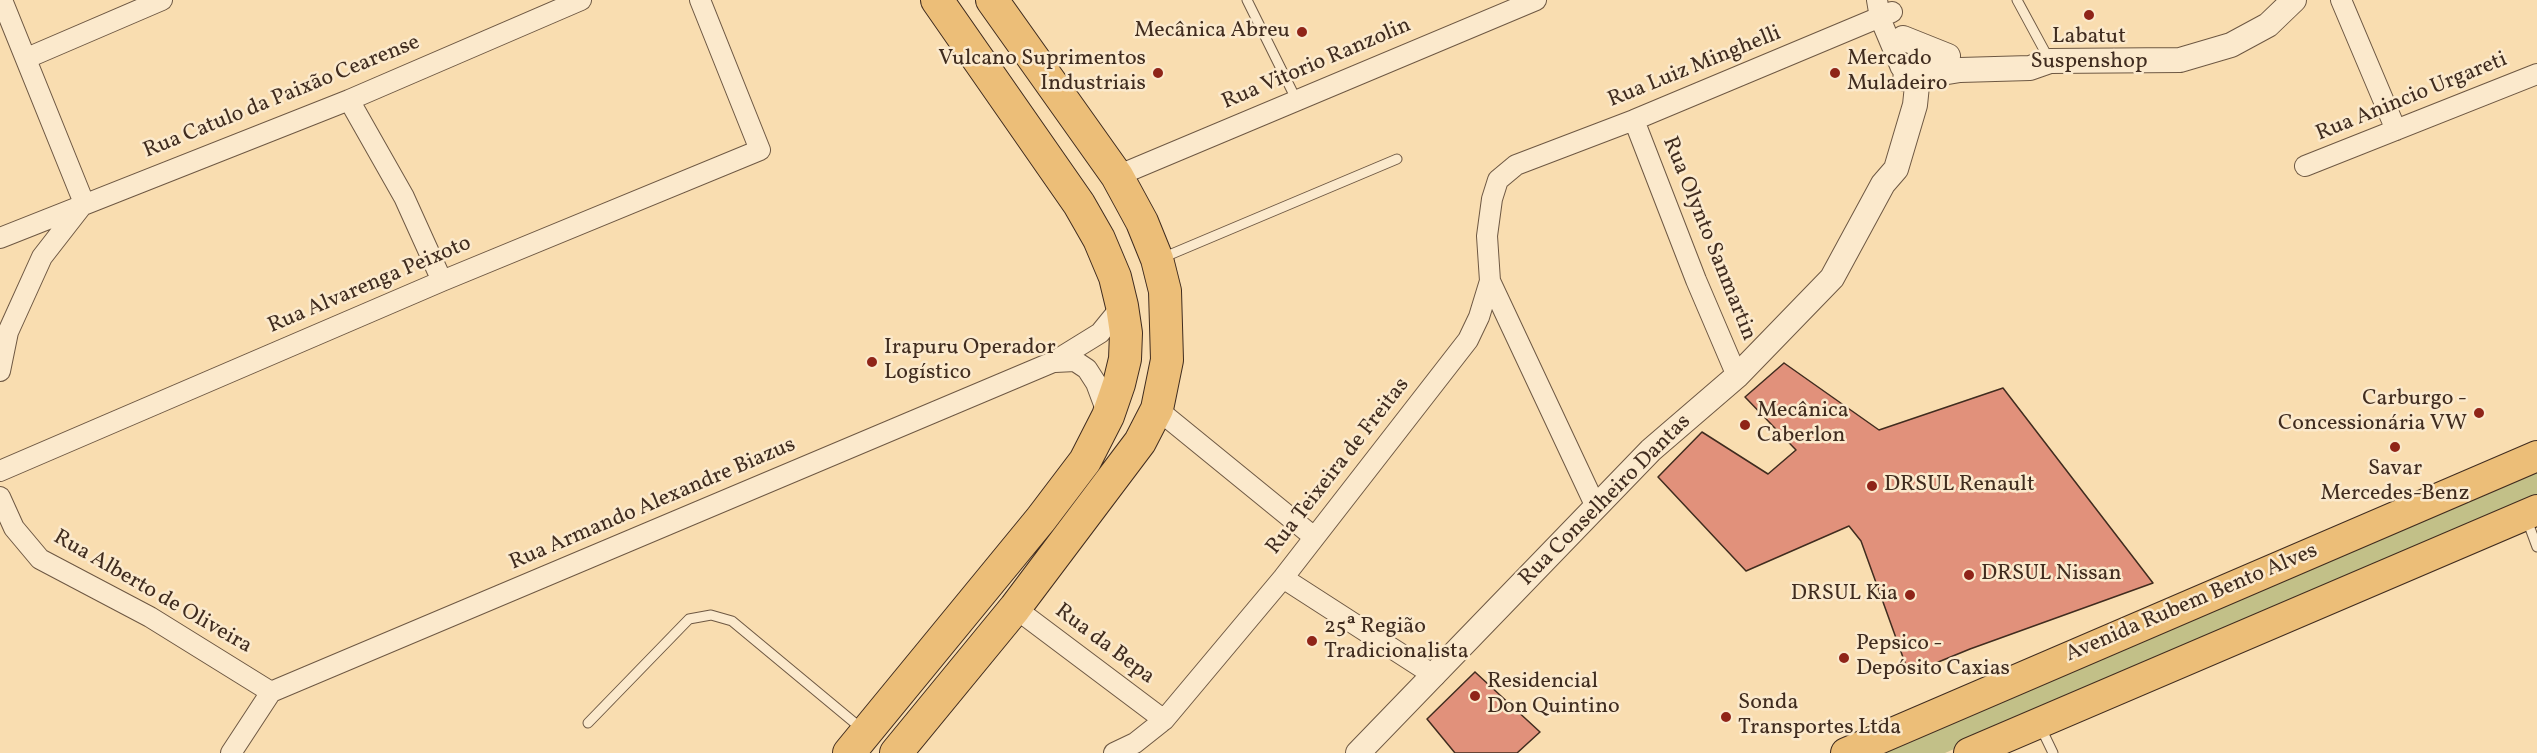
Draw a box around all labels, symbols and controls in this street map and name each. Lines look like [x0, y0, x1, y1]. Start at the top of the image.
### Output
marker: Labatut Suspenshop [2082, 8, 2096, 22]
street label: Rua Vitorio Ranzolin [1219, 13, 1415, 117]
place label: Mecânica Abreu [1134, 19, 1290, 45]
street label: Rua Luiz Minghelli [1605, 21, 1785, 115]
marker: Mecânica Abreu [1295, 25, 1309, 39]
place label: Labatut Suspenshop [2031, 25, 2147, 76]
street label: Rua Catulo da Paixão Cearense [140, 30, 424, 166]
place label: Vulcano Suprimentos Industriais [938, 47, 1146, 98]
place label: Mercado Muladeiro [1847, 47, 1947, 98]
street label: Rua Anincio Urgareti [2312, 48, 2512, 148]
marker: Vulcano Suprimentos Industriais [1151, 66, 1165, 80]
marker: Mercado Muladeiro [1828, 66, 1842, 80]
street label: Rua Olynto Sanmartin [1655, 133, 1761, 345]
street label: Rua Alvarenga Peixoto [264, 231, 476, 341]
place label: Irapuru Operador Logístico [884, 336, 1056, 388]
marker: Irapuru Operador Logístico [865, 355, 879, 369]
street label: Rua Teixeira de Freitas [1262, 373, 1416, 561]
place label: Carburgo - Concessionária VW [2278, 387, 2467, 439]
place label: Mecânica Caberlon [1757, 399, 1849, 451]
marker: Carburgo - Concessionária VW [2472, 406, 2486, 420]
street label: Rua Conselheiro Dantas [1515, 410, 1697, 592]
marker: Mecânica Caberlon [1738, 418, 1752, 432]
street label: Rua Armando Alexandre Biazus [506, 433, 800, 577]
marker: Savar Mercedes-Benz [2388, 440, 2402, 454]
place label: Savar Mercedes-Benz [2320, 457, 2470, 508]
place label: DRSUL Renault [1884, 473, 2035, 499]
marker: DRSUL Renault [1865, 479, 1879, 493]
street label: Rua Alberto de Oliveira [48, 525, 256, 661]
street label: Avenida Rubem Bento Alves [2062, 539, 2322, 669]
place label: DRSUL Nissan [1981, 562, 2122, 588]
marker: DRSUL Nissan [1962, 568, 1976, 582]
place label: DRSUL Kia [1791, 582, 1898, 608]
marker: DRSUL Kia [1903, 588, 1917, 602]
street label: Rua da Bepa [1049, 599, 1159, 691]
place label: 25ª Região Tradicionalista [1324, 615, 1469, 666]
place label: Pepsico - Depósito Caxias [1856, 632, 2010, 684]
marker: 25ª Região Tradicionalista [1305, 634, 1319, 648]
marker: Pepsico - Depósito Caxias [1837, 651, 1851, 665]
place label: Residencial Don Quintino [1487, 670, 1620, 722]
marker: Residencial Don Quintino [1468, 689, 1482, 703]
place label: Sonda Transportes Ltda [1738, 691, 1901, 742]
marker: Sonda Transportes Ltda [1719, 710, 1733, 724]

